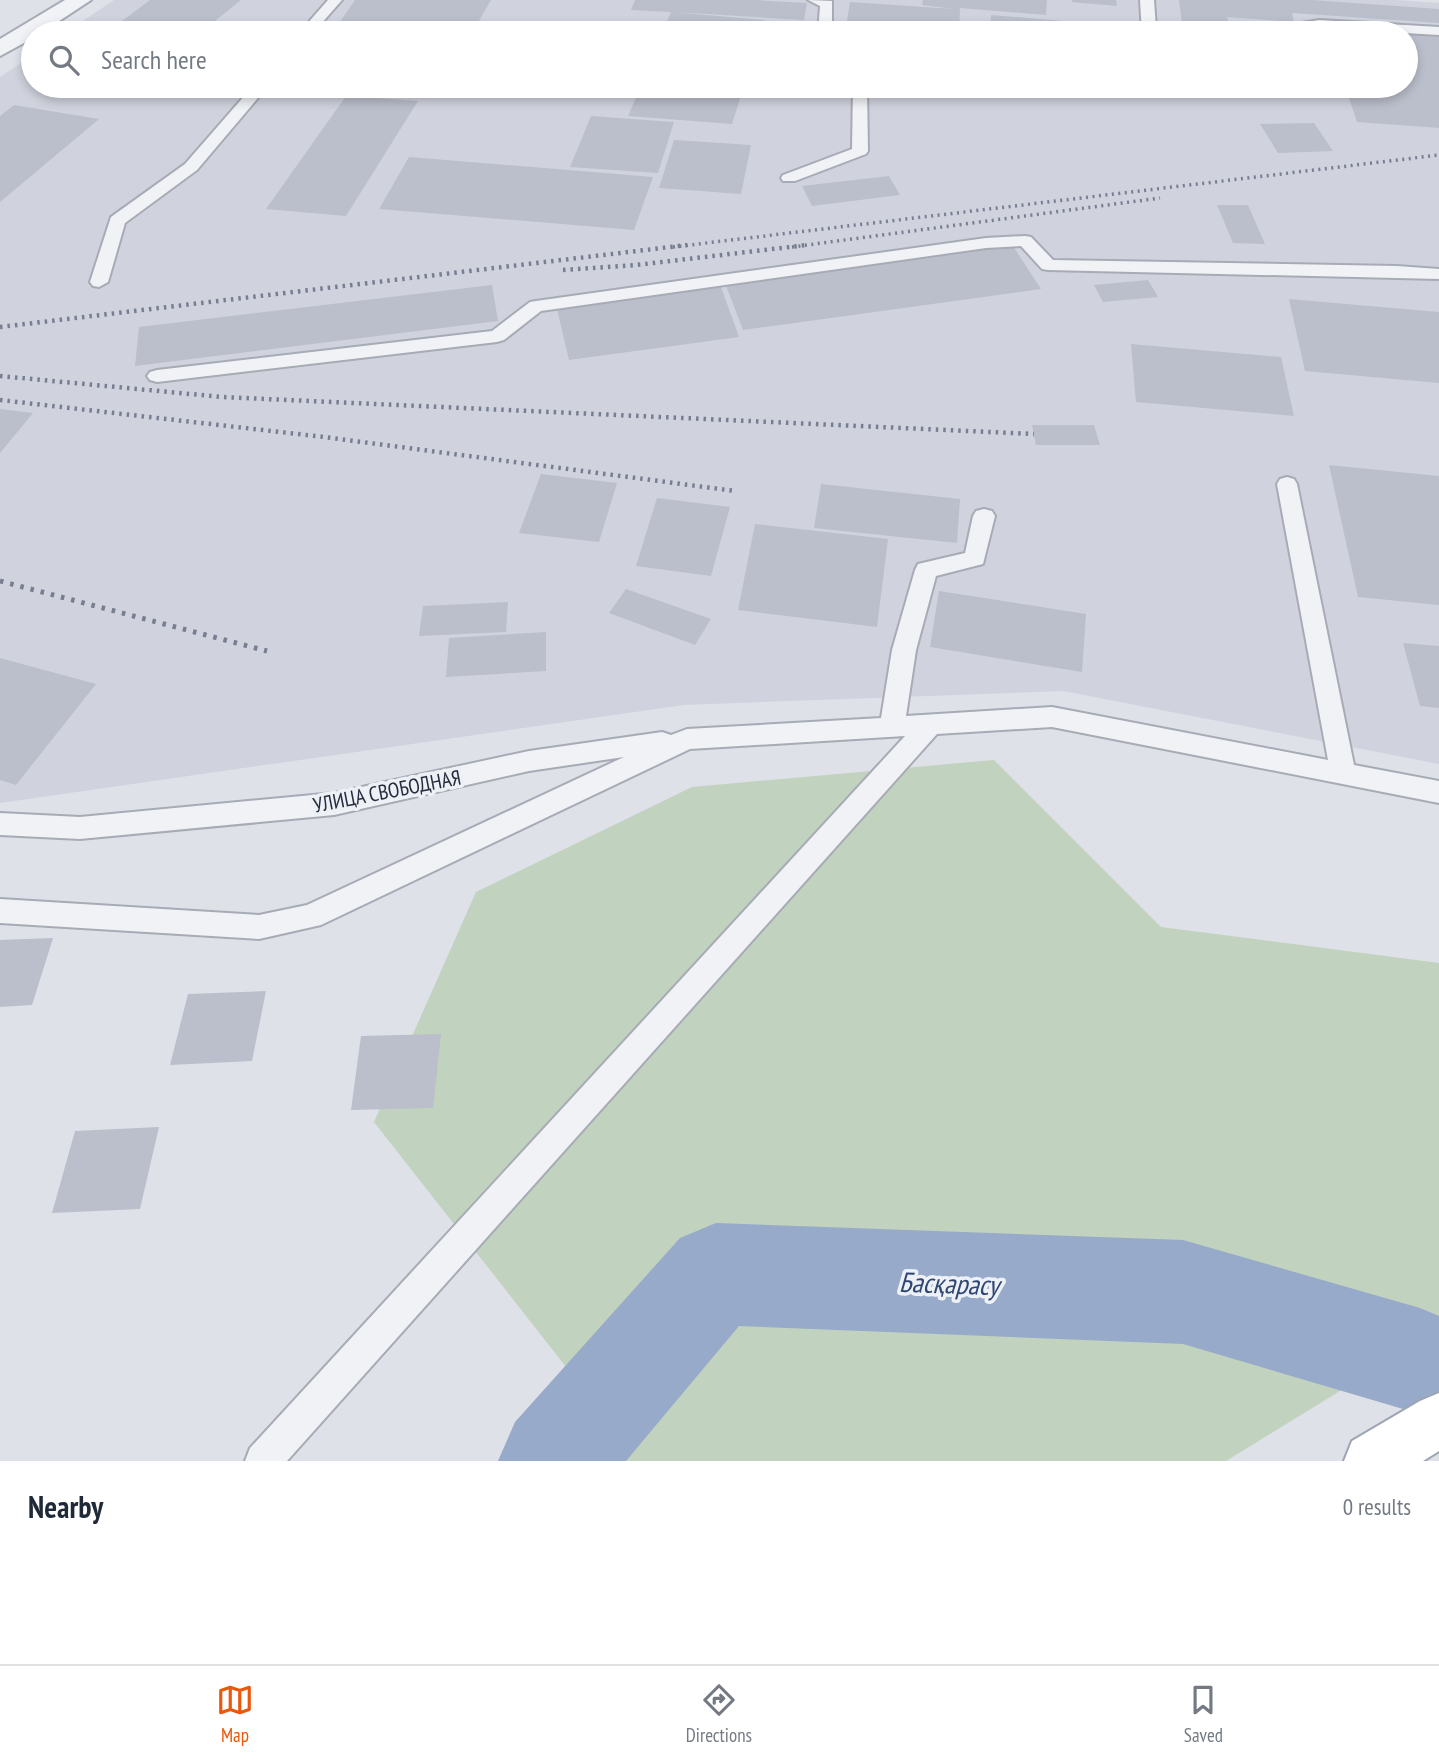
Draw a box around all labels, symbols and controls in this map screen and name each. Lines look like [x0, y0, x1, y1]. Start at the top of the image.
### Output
search box [21, 21, 1418, 98]
icon: search [45, 41, 83, 79]
text: Search here [101, 43, 207, 76]
street label: УЛИЦА СВОБОДНАЯ [311, 763, 463, 819]
water label: Басқарасу [898, 1263, 1003, 1303]
text: Nearby [28, 1487, 103, 1526]
text: 0 results [1343, 1492, 1411, 1521]
tab: Map [216, 1681, 254, 1747]
tab: Directions [686, 1681, 752, 1747]
tab: Saved [1184, 1681, 1223, 1747]

